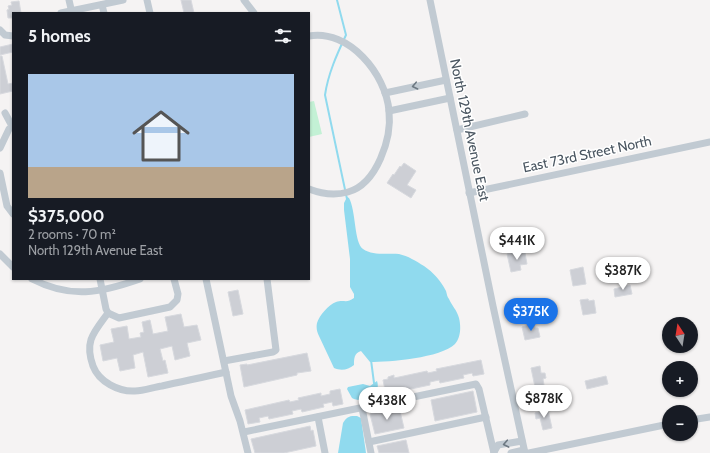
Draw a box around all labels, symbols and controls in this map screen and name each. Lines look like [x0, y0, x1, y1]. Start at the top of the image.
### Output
icon: filters [272, 25, 294, 47]
text: 5 homes [28, 26, 91, 46]
street label: North 129th Avenue East [446, 57, 494, 203]
one-way arrow [412, 81, 419, 89]
icon: home [125, 100, 197, 172]
street label: East 73rd Street North [521, 132, 653, 176]
text: $375,000 [28, 206, 105, 226]
text: 2 rooms · 70 m² [28, 226, 116, 242]
pin: $441K [489, 227, 545, 261]
text: $441K [499, 232, 535, 248]
text: North 129th Avenue East [28, 242, 163, 258]
pin: $387K [595, 257, 651, 291]
text: $387K [604, 262, 642, 278]
pin: $375K [503, 298, 559, 332]
text: $375K [513, 303, 549, 319]
north arrow [662, 317, 698, 353]
map controls [662, 317, 698, 441]
button: + [662, 361, 698, 397]
pin: $878K [516, 385, 572, 419]
pin: $438K [359, 387, 415, 421]
text: $878K [525, 390, 563, 406]
text: $438K [368, 392, 406, 408]
button: − [662, 405, 698, 441]
one-way arrow [503, 439, 509, 447]

